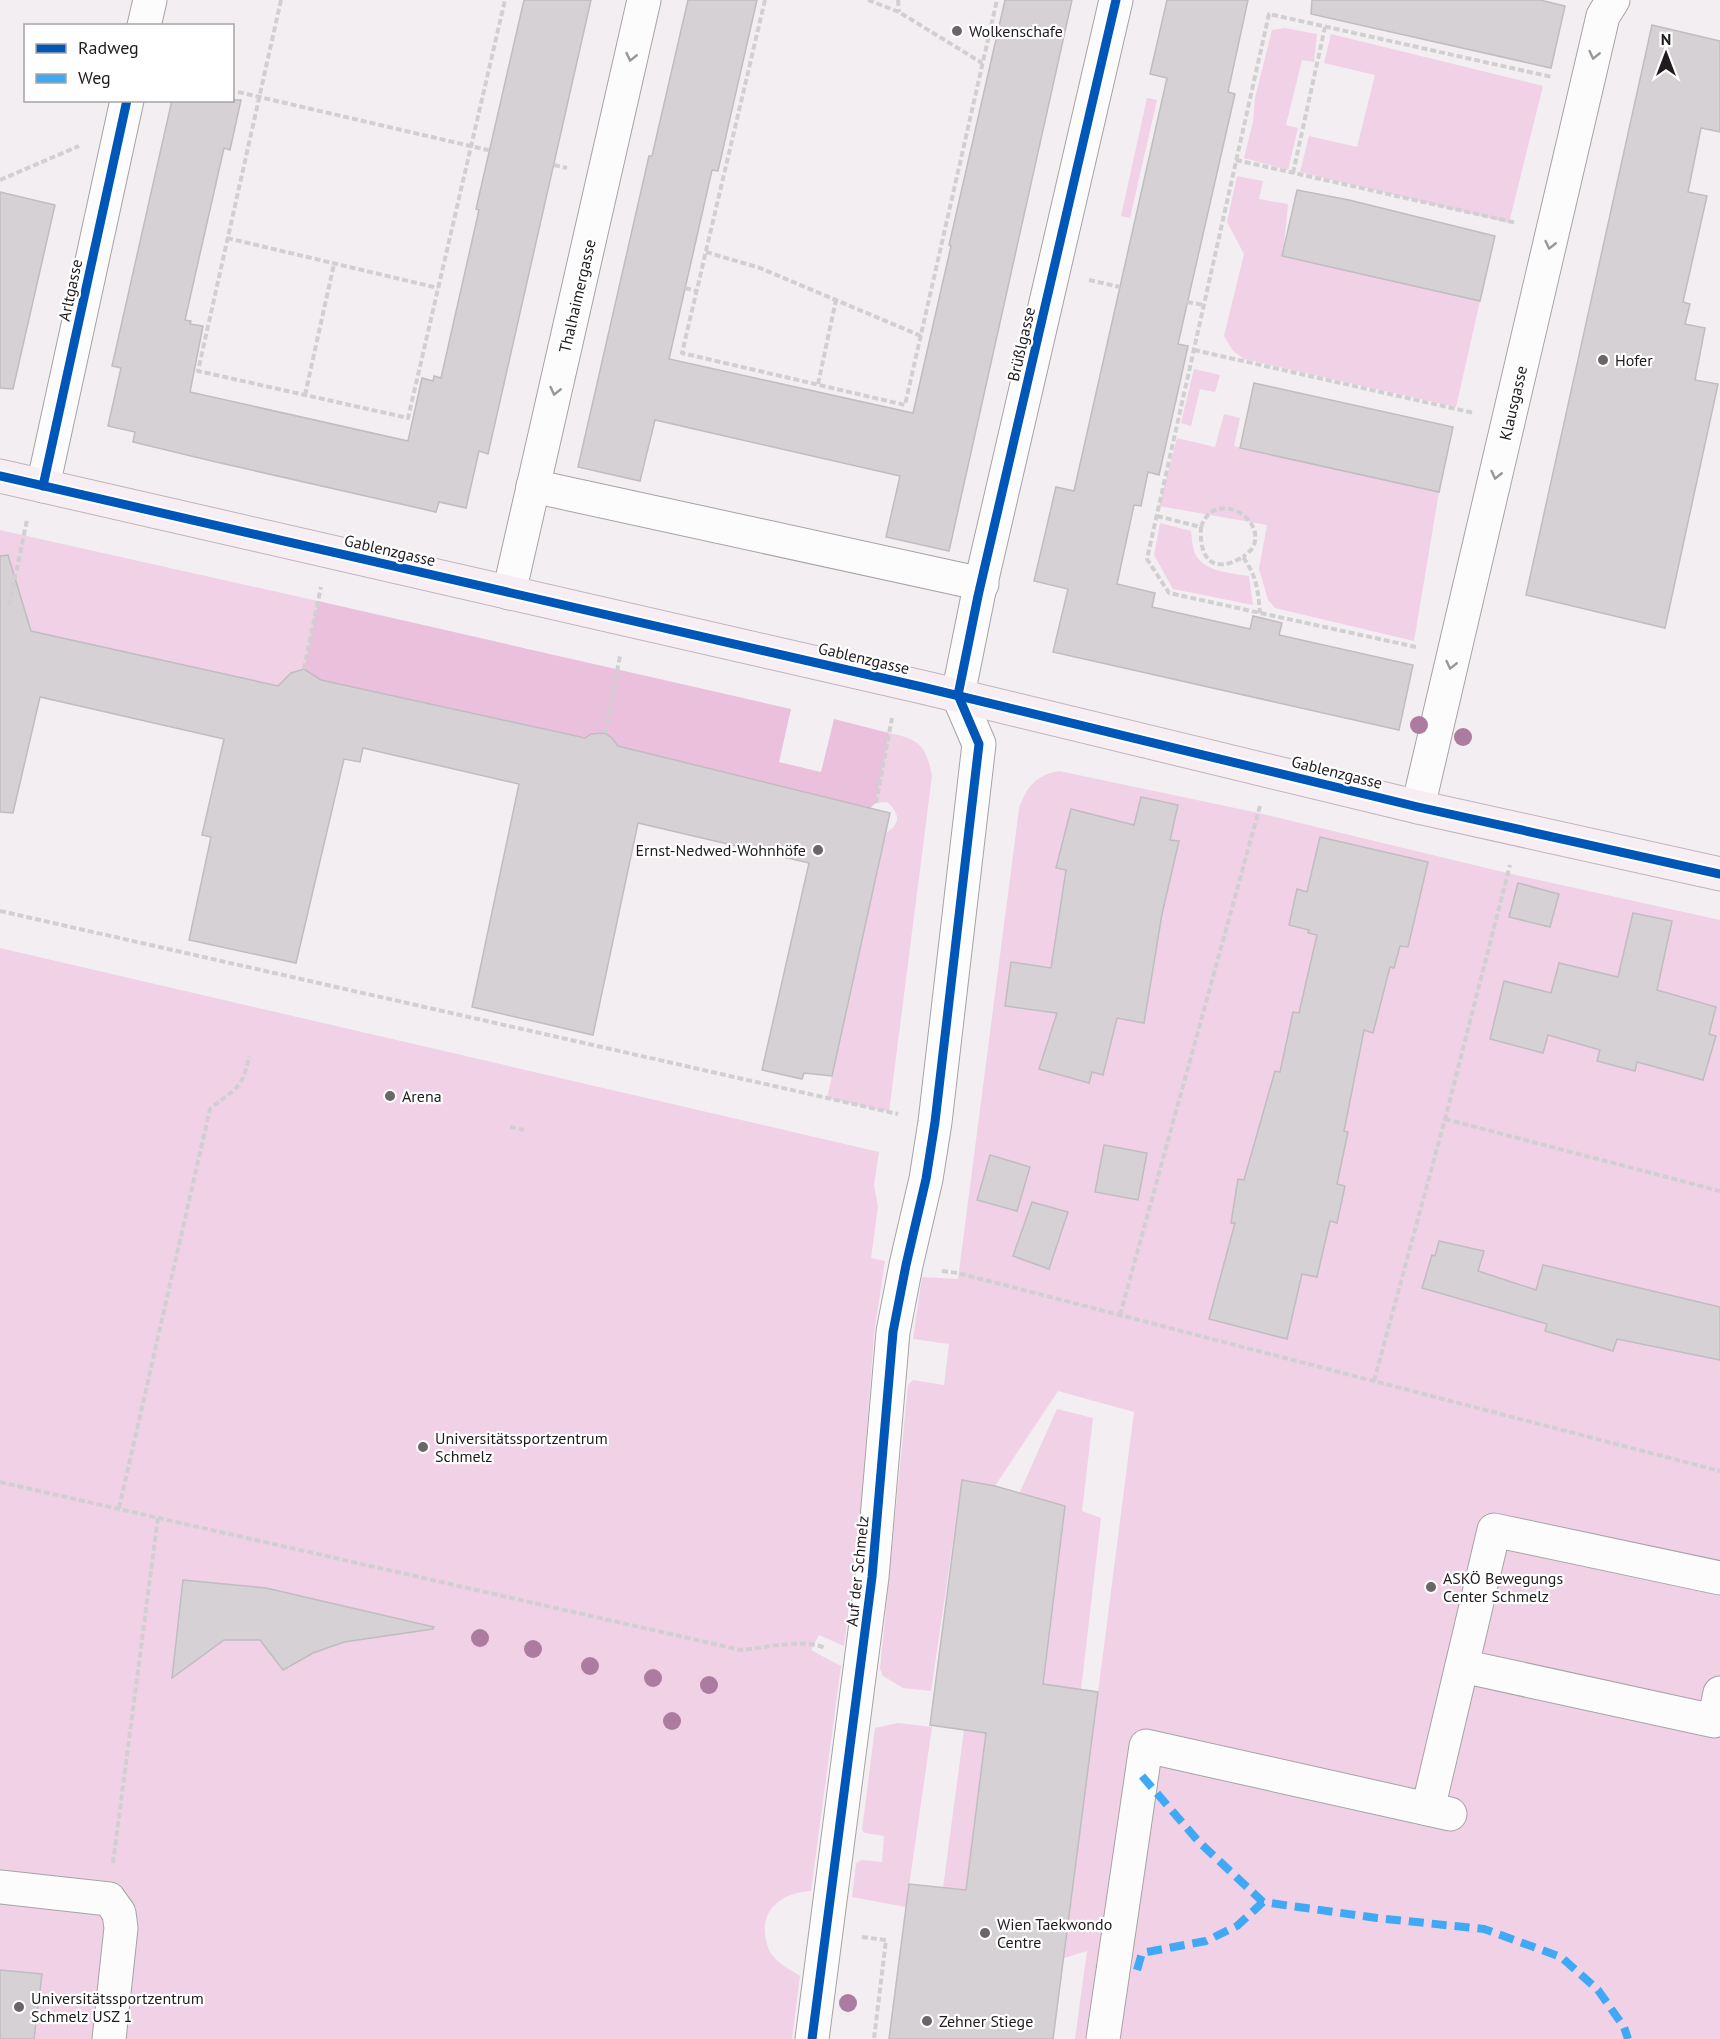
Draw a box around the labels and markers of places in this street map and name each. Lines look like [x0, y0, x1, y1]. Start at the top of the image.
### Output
place label: Wolkenschafe [969, 21, 1063, 41]
marker: Wolkenschafe [950, 24, 964, 38]
place label: Hofer [1615, 350, 1653, 370]
marker: Hofer [1596, 353, 1610, 367]
place label: Ernst-Nedwed-Wohnhöfe [635, 840, 806, 860]
marker: Ernst-Nedwed-Wohnhöfe [811, 843, 825, 857]
place label: Arena [402, 1086, 442, 1106]
marker: Arena [383, 1089, 397, 1103]
place label: Universitätssportzentrum Schmelz [435, 1428, 608, 1466]
marker: Universitätssportzentrum Schmelz [416, 1440, 430, 1454]
place label: ASKÖ Bewegungs Center Schmelz [1443, 1568, 1563, 1606]
marker: ASKÖ Bewegungs Center Schmelz [1424, 1580, 1438, 1594]
place label: Wien Taekwondo Centre [997, 1914, 1112, 1952]
marker: Wien Taekwondo Centre [978, 1926, 992, 1940]
place label: Universitätssportzentrum Schmelz USZ 1 [31, 1988, 204, 2026]
marker: Universitätssportzentrum Schmelz USZ 1 [12, 2000, 26, 2014]
place label: Zehner Stiege [939, 2011, 1033, 2031]
marker: Zehner Stiege [920, 2014, 934, 2028]

